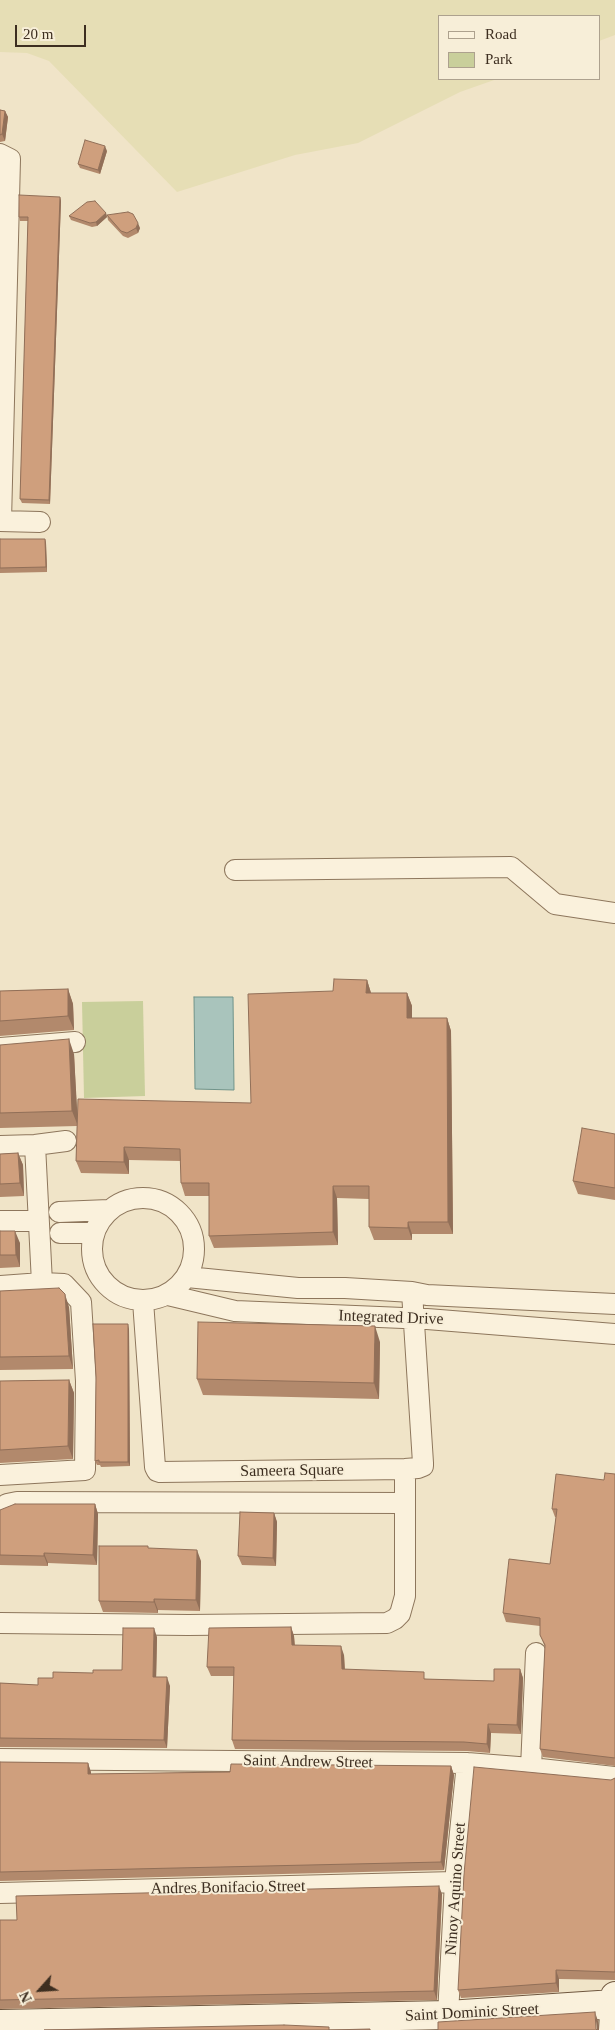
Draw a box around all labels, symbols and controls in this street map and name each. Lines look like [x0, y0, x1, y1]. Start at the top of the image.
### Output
scale bar [18, 15, 89, 47]
legend [438, 15, 600, 80]
text: 20 m [23, 26, 53, 42]
text: Road [485, 26, 517, 42]
text: Park [485, 51, 513, 67]
street label: Integrated Drive [338, 1307, 444, 1329]
street label: Sameera Square [240, 1460, 344, 1482]
street label: Saint Andrew Street [243, 1751, 373, 1773]
street label: Ninoy Aquino Street [442, 1822, 470, 1956]
street label: Andres Bonifacio Street [151, 1877, 305, 1899]
north arrow [15, 1965, 65, 2015]
text: N [17, 1989, 35, 2005]
street label: Saint Dominic Street [404, 2000, 540, 2026]

